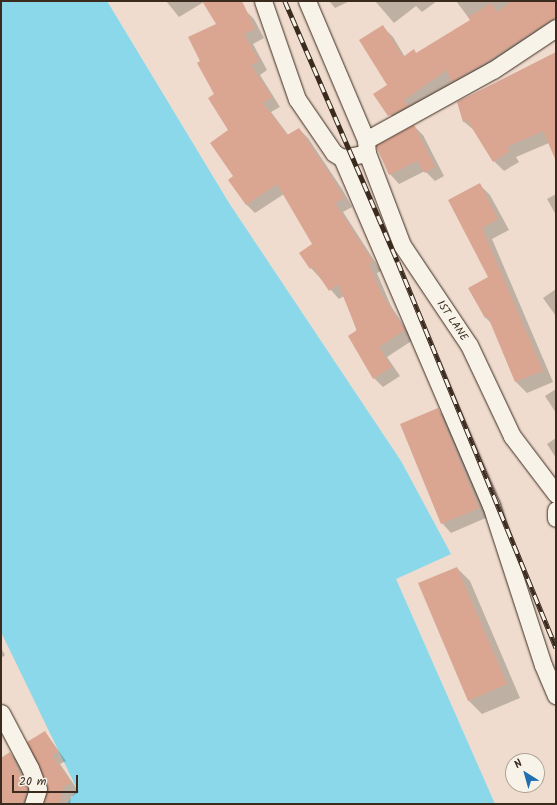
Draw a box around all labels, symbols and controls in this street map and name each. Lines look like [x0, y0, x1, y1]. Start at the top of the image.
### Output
street label: 1ST LANE [434, 298, 470, 344]
north arrow [505, 753, 545, 793]
text: N [510, 755, 527, 773]
scale bar [14, 767, 80, 793]
text: 20 m [19, 772, 46, 791]

